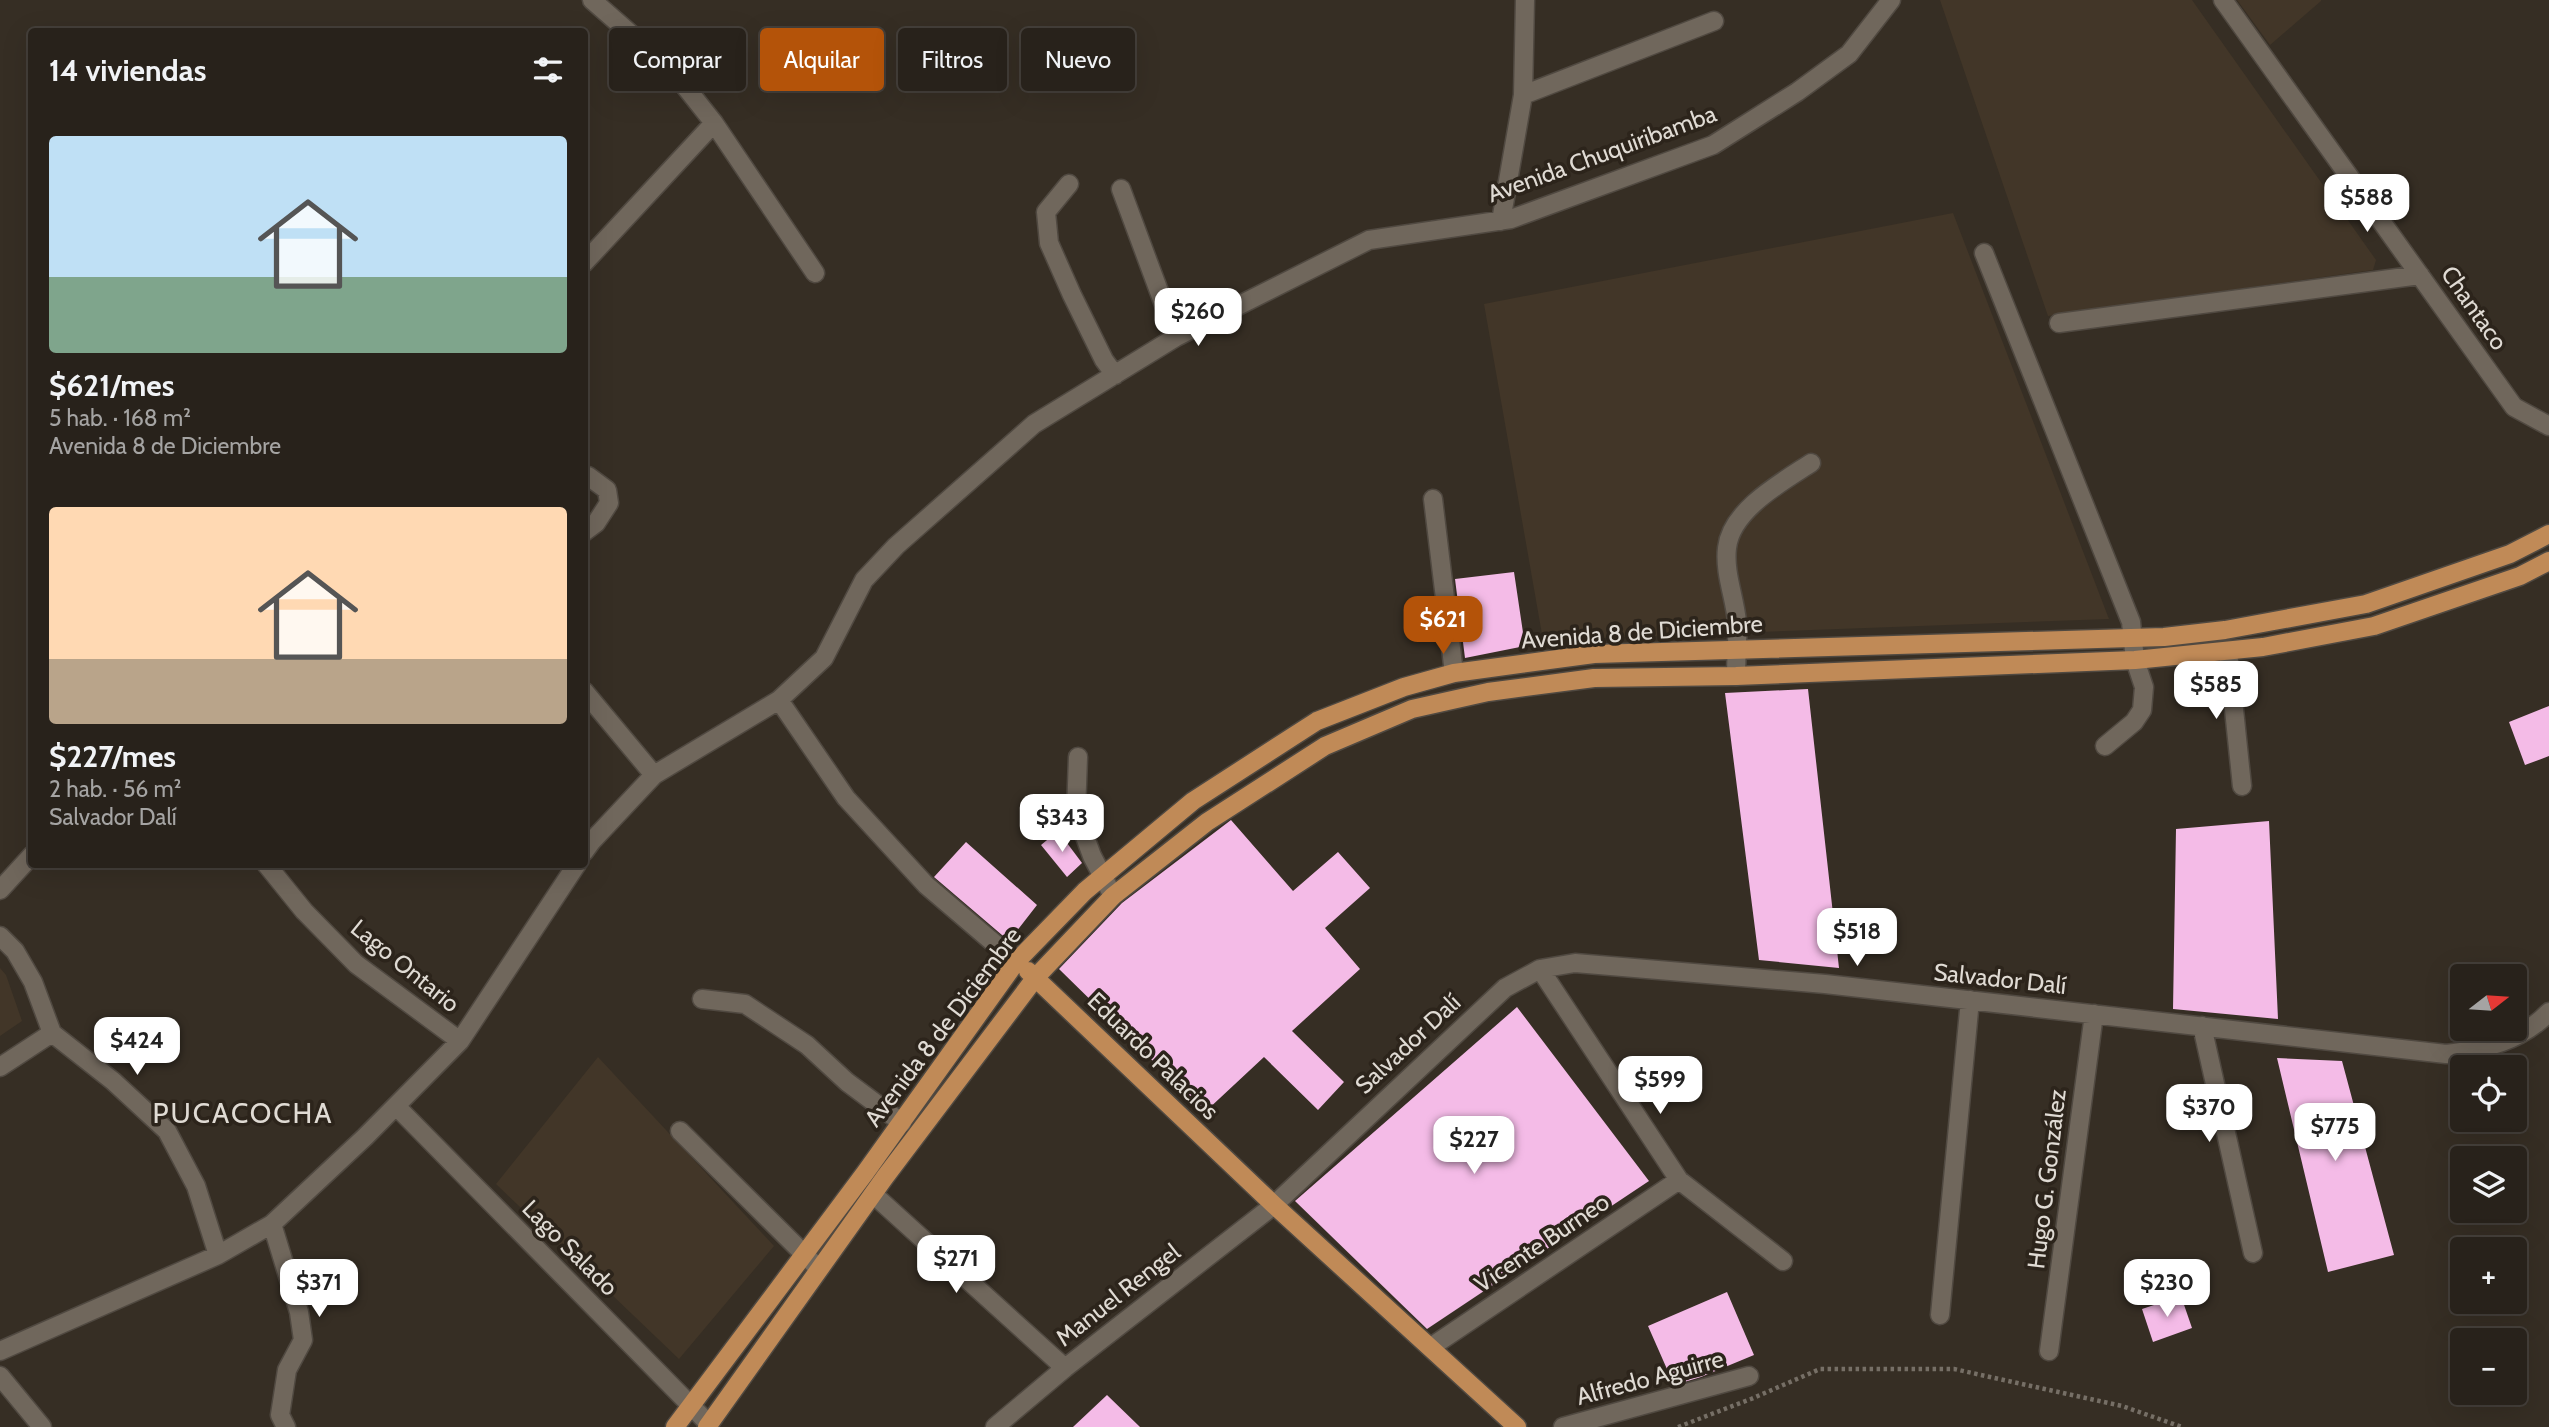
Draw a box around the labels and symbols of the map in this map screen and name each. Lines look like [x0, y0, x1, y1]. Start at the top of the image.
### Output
street label: Avenida Chuquiribamba [1483, 98, 1721, 208]
pin: $588 [2326, 174, 2408, 234]
street label: Chantaco [2435, 260, 2514, 355]
pin: $260 [1157, 288, 1239, 348]
pin: $621 [1402, 596, 1484, 656]
street label: Avenida 8 de Diciembre [1520, 609, 1764, 654]
pin: $585 [2175, 662, 2257, 721]
pin: $343 [1021, 794, 1103, 854]
pin: $518 [1816, 908, 1898, 968]
street label: Lago Ontario [345, 913, 465, 1018]
street label: Avenida 8 de Diciembre [858, 921, 1027, 1132]
street label: Salvador Dalí [1932, 957, 2068, 1000]
north arrow [2450, 964, 2527, 1041]
street label: Eduardo Palacios [1082, 986, 1225, 1125]
street label: Salvador Dalí [1349, 988, 1466, 1100]
pin: $424 [96, 1018, 178, 1077]
pin: $599 [1619, 1056, 1701, 1116]
pin: $370 [2168, 1084, 2250, 1144]
street label: Hugo G. González [2021, 1087, 2072, 1270]
district label: PUCACOCHA [152, 1096, 334, 1130]
pin: $775 [2294, 1104, 2376, 1163]
pin: $227 [1433, 1116, 1515, 1176]
street label: Vicente Burneo [1469, 1187, 1614, 1298]
street label: Lago Salado [516, 1194, 624, 1302]
pin: $271 [915, 1236, 997, 1295]
street label: Manuel Rengel [1050, 1237, 1186, 1352]
pin: $371 [278, 1260, 360, 1319]
pin: $230 [2126, 1260, 2208, 1319]
street label: Alfredo Aguirre [1573, 1344, 1727, 1411]

